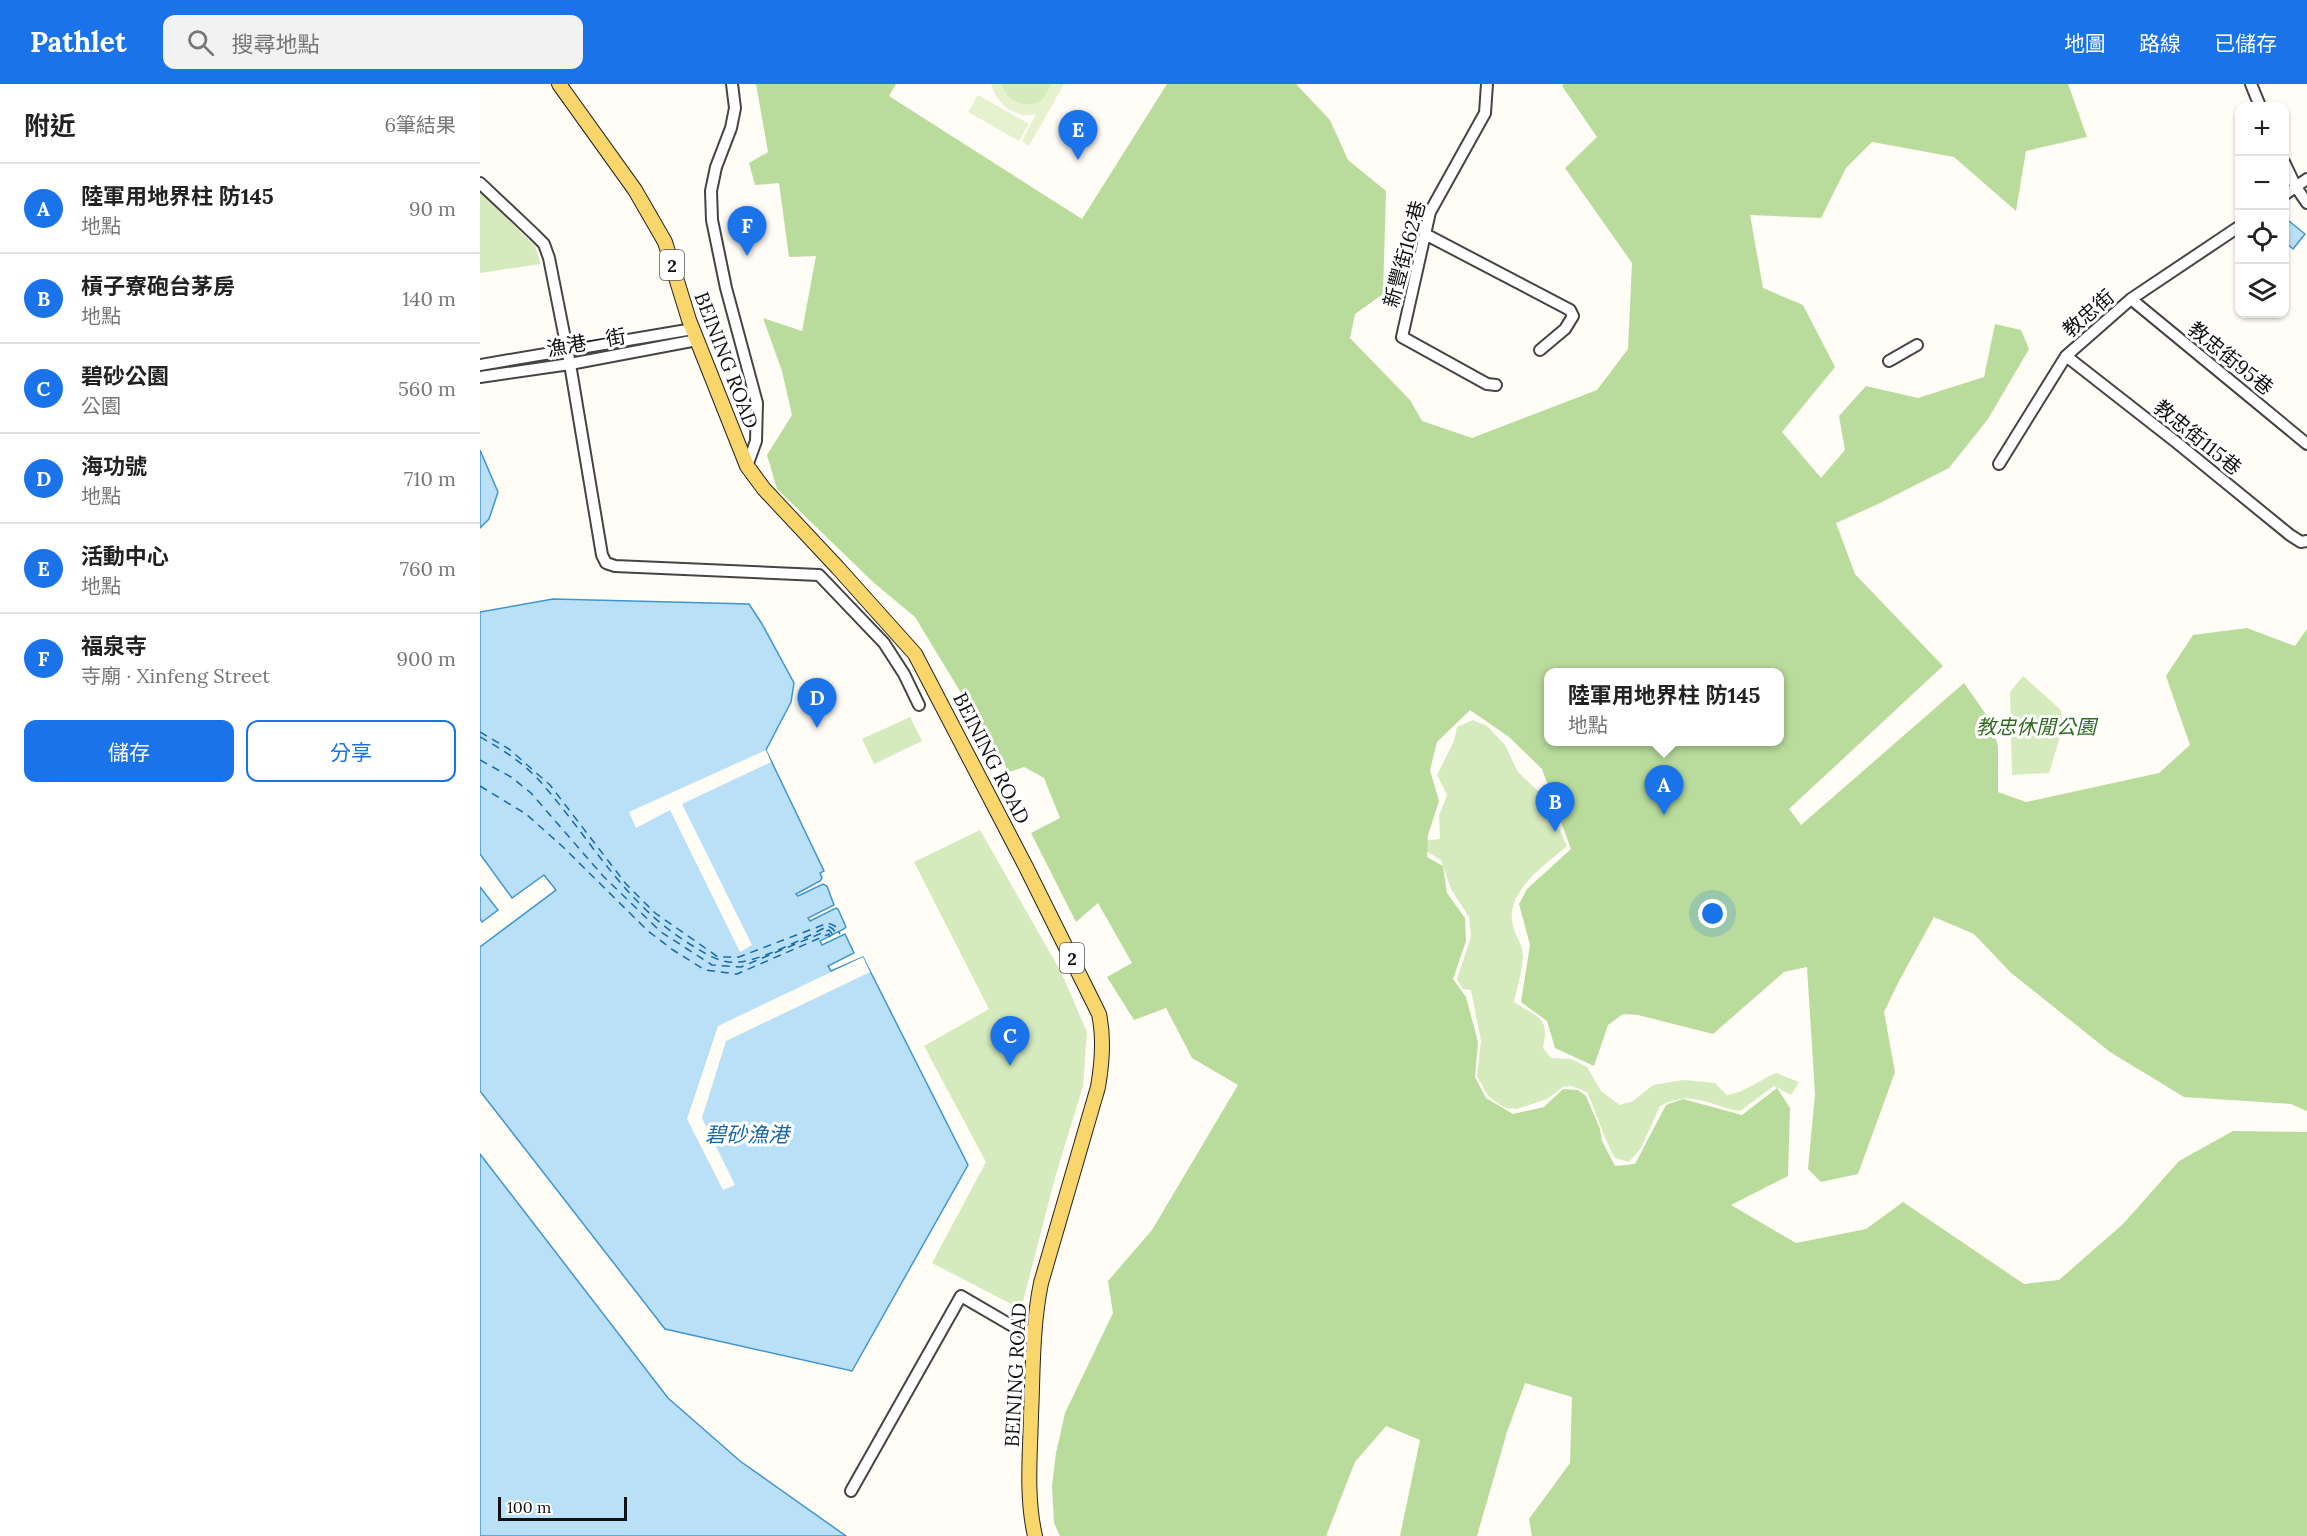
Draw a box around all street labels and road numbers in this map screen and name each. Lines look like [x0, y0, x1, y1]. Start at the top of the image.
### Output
street label: 新豐街162巷 [1378, 198, 1430, 310]
road number: 2 [660, 250, 684, 280]
street label: 教忠街 [2057, 284, 2119, 342]
street label: BEINING ROAD [689, 288, 765, 432]
street label: 教忠街95巷 [2183, 316, 2279, 400]
street label: 漁港一街 [544, 323, 628, 361]
street label: 教忠街115巷 [2149, 394, 2247, 480]
street label: BEINING ROAD [948, 688, 1036, 828]
road number: 2 [1060, 943, 1084, 973]
street label: BEINING ROAD [999, 1302, 1031, 1448]

